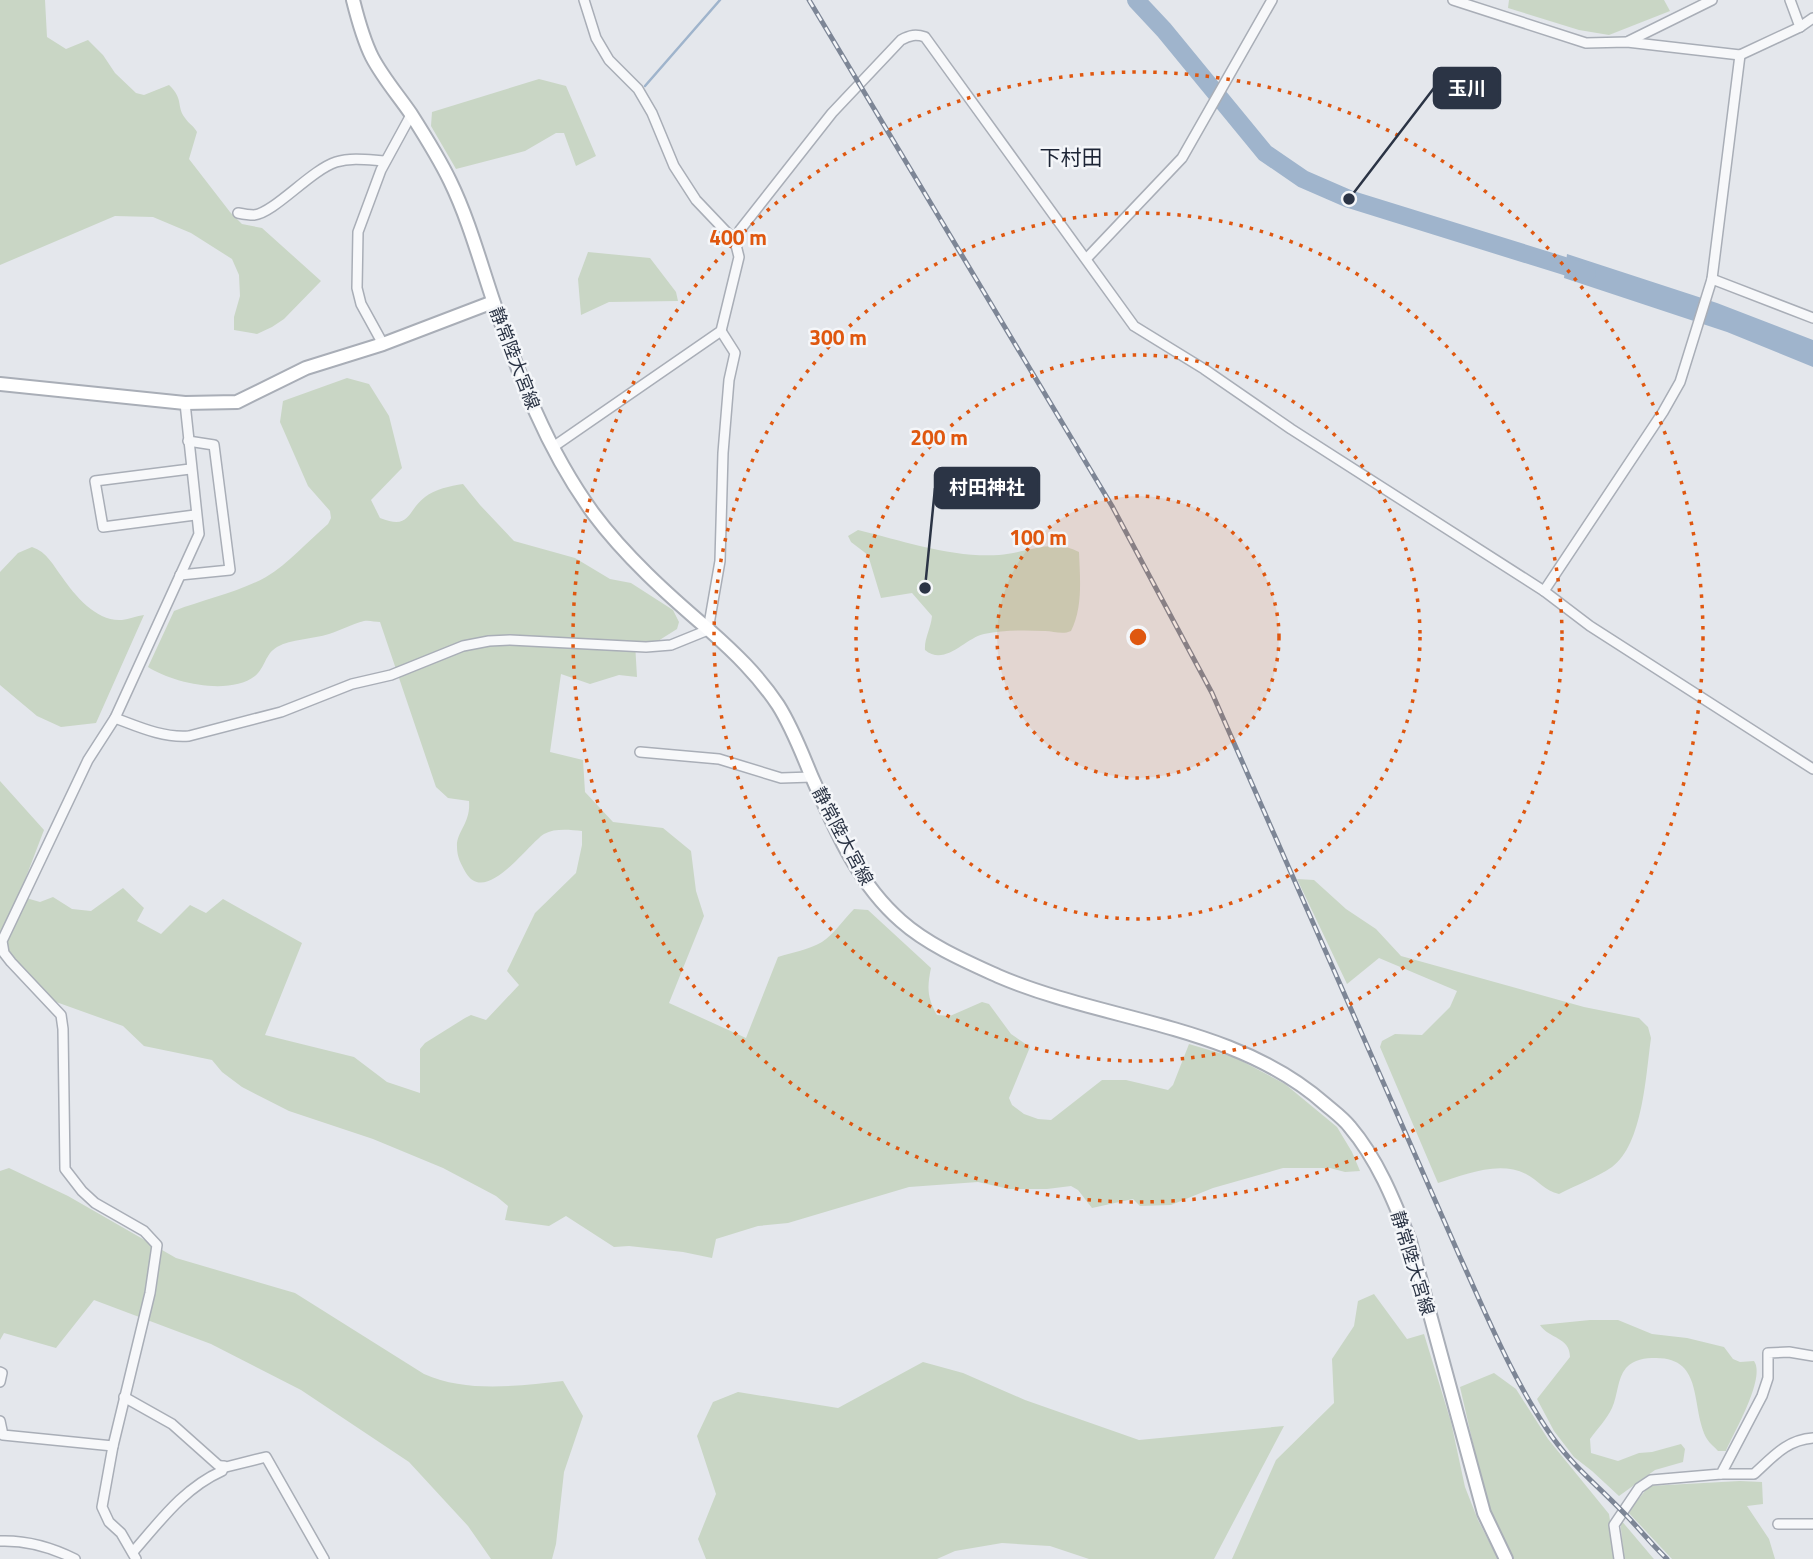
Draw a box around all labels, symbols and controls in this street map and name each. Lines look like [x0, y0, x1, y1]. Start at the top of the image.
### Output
callout: 玉川 [1434, 68, 1500, 108]
text: 玉川 [1448, 73, 1486, 102]
district label: 下村田 [1040, 141, 1103, 173]
text: 400 m [709, 221, 767, 253]
street label: 静常陸大宮線 [483, 303, 547, 413]
text: 300 m [809, 321, 867, 353]
text: 200 m [910, 421, 968, 453]
callout: 村田神社 [935, 468, 1039, 508]
text: 村田神社 [949, 472, 1025, 501]
text: 100 m [1009, 521, 1067, 553]
centre of rings [1126, 625, 1150, 649]
street label: 静常陸大宮線 [806, 782, 880, 890]
street label: 静常陸大宮線 [1384, 1207, 1442, 1319]

